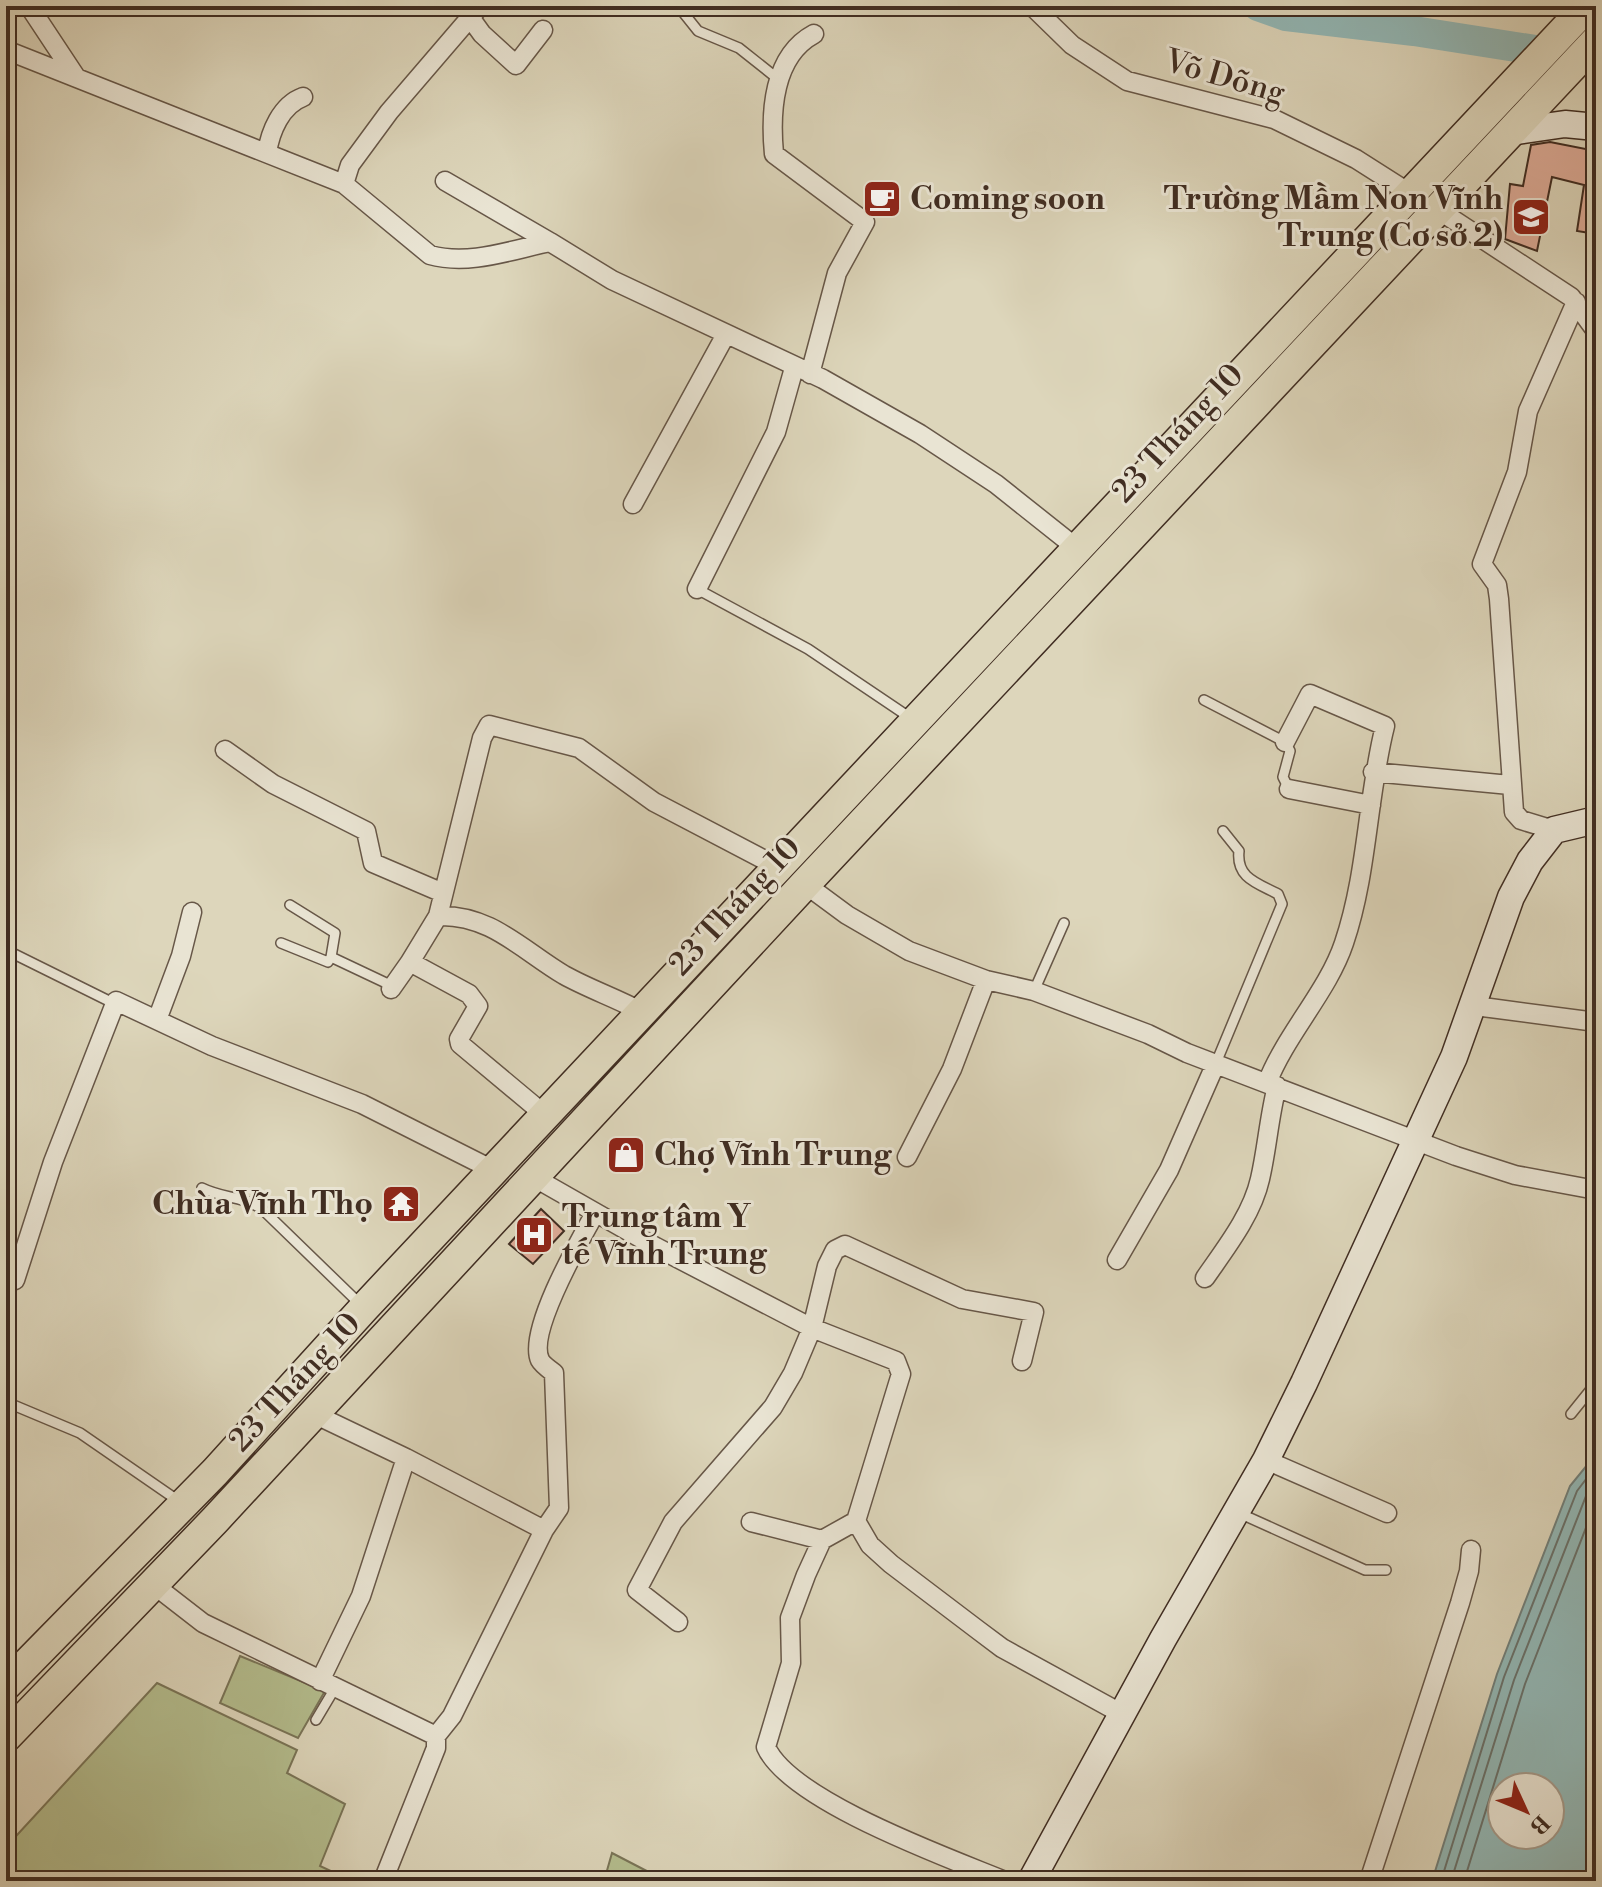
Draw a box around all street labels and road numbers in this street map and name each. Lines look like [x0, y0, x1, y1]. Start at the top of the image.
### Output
street label: Võ Dõng [1159, 41, 1290, 113]
street label: 23 Tháng 10 [1103, 355, 1253, 511]
street label: 23 Tháng 10 [660, 828, 810, 984]
street label: 23 Tháng 10 [220, 1304, 370, 1460]

